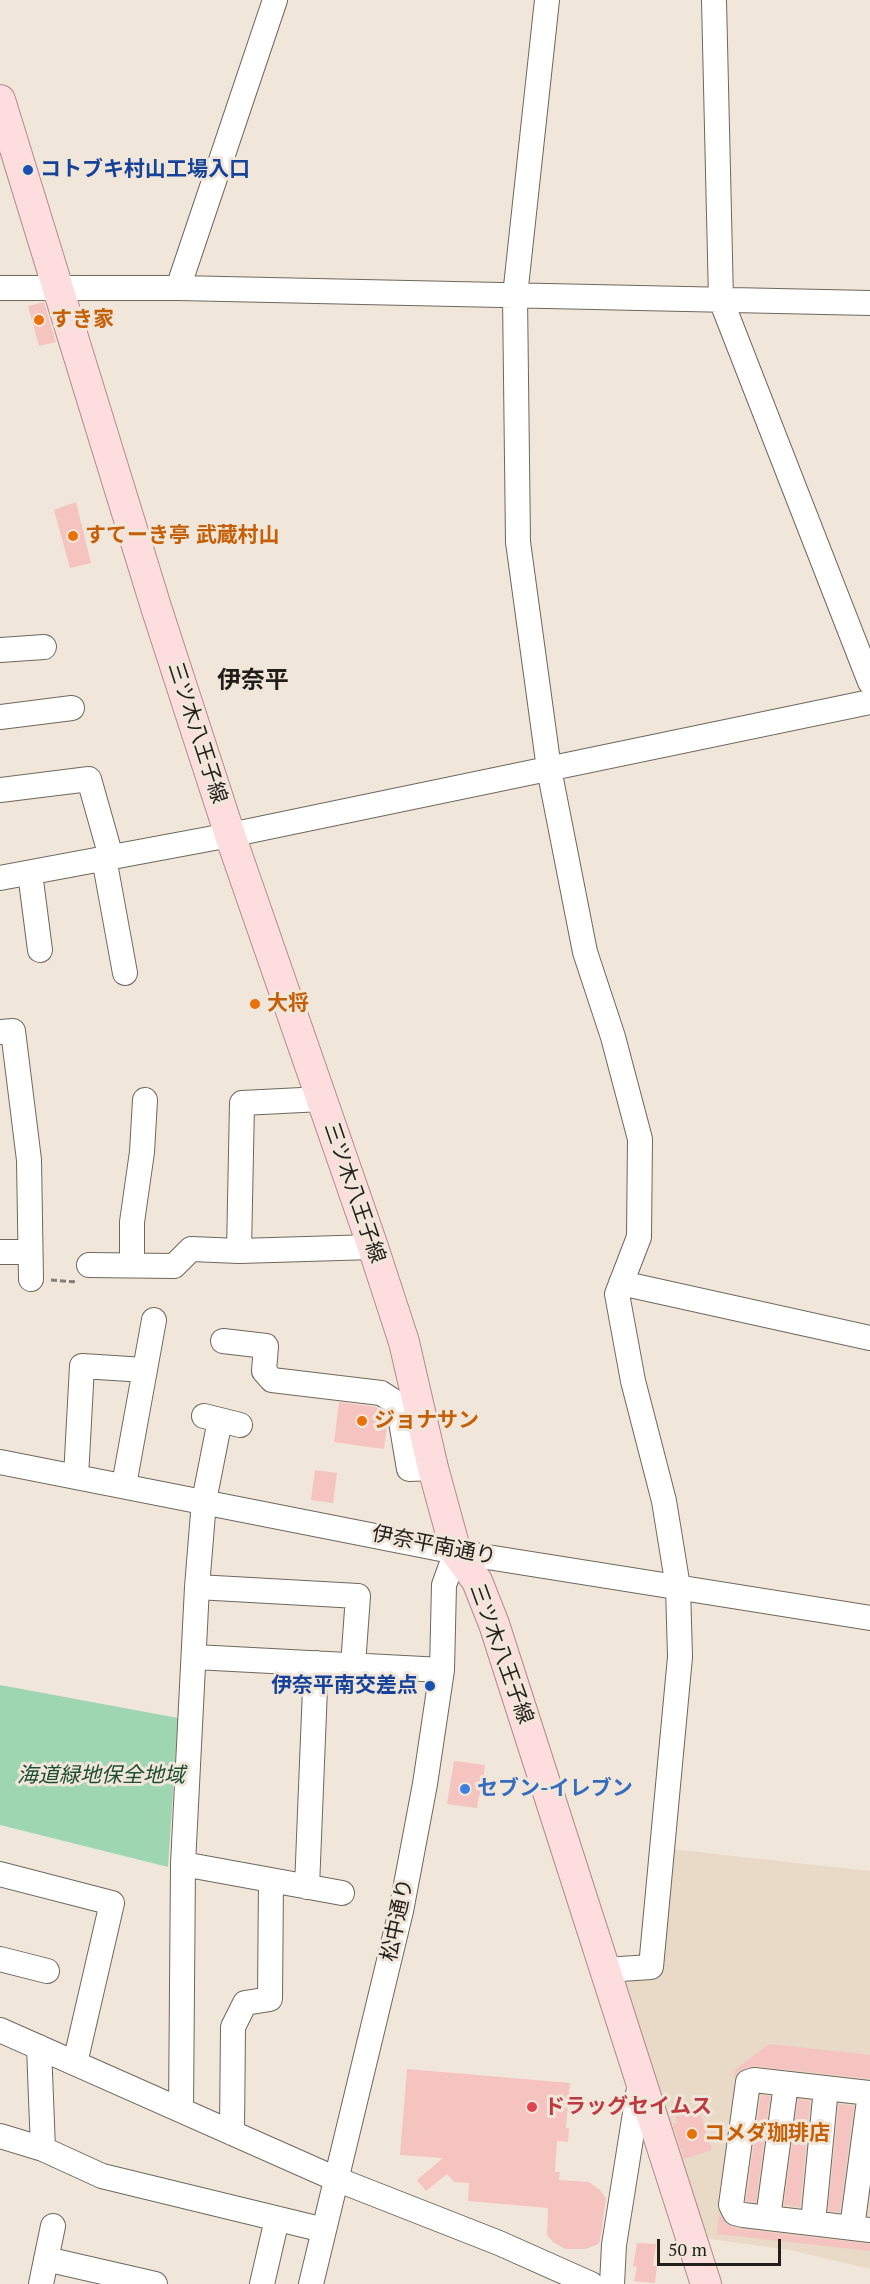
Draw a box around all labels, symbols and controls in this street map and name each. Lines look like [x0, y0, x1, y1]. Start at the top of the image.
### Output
place label: コトブキ村山工場入口 [40, 157, 250, 183]
marker: コトブキ村山工場入口 [21, 163, 35, 177]
place label: すき家 [51, 307, 114, 333]
marker: すき家 [32, 313, 46, 327]
place label: すてーき亭 武蔵村山 [85, 523, 280, 549]
marker: すてーき亭 武蔵村山 [66, 529, 80, 543]
street label: 三ツ木八王子線 [162, 659, 232, 807]
district label: 伊奈平 [217, 667, 289, 695]
place label: 大将 [267, 991, 309, 1017]
marker: 大将 [248, 997, 262, 1011]
street label: 三ツ木八王子線 [318, 1119, 390, 1267]
place label: ジョナサン [374, 1408, 479, 1434]
marker: ジョナサン [355, 1414, 369, 1428]
street label: 伊奈平南通り [370, 1522, 498, 1570]
street label: 三ツ木八王子線 [464, 1581, 538, 1727]
place label: 伊奈平南交差点 [271, 1673, 418, 1699]
marker: 伊奈平南交差点 [423, 1679, 437, 1693]
park label: 海道緑地保全地域 [17, 1763, 185, 1789]
place label: セブン-イレブン [477, 1776, 633, 1802]
marker: セブン-イレブン [458, 1782, 472, 1796]
street label: 松中通り [377, 1876, 419, 1964]
place label: ドラッグセイムス [544, 2094, 712, 2120]
marker: ドラッグセイムス [525, 2100, 539, 2114]
place label: コメダ珈琲店 [704, 2121, 830, 2147]
marker: コメダ珈琲店 [685, 2127, 699, 2141]
scale bar [660, 2227, 784, 2265]
text: 50 m [668, 2237, 707, 2261]

